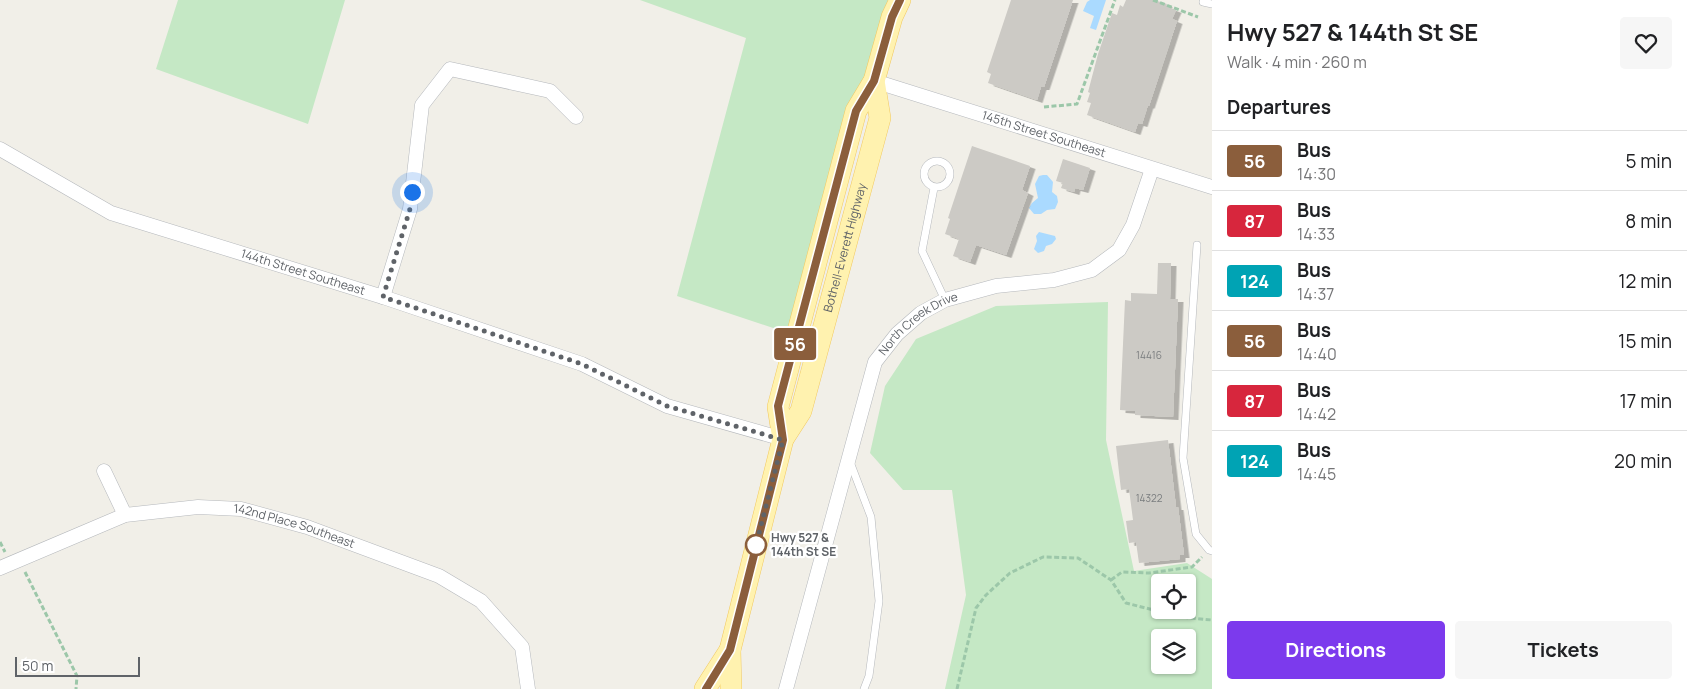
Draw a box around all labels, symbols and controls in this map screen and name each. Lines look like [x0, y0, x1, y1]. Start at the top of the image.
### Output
text: Hwy 527 & 144th St SE [1227, 15, 1478, 48]
button: heart [1620, 17, 1672, 69]
text: Walk · 4 min · 260 m [1227, 51, 1367, 73]
text: Departures [1227, 94, 1331, 120]
street label: 145th Street Southeast [980, 106, 1108, 161]
text: Bus [1297, 137, 1331, 163]
text: 5 min [1625, 148, 1672, 174]
text: 56 [1244, 149, 1265, 173]
text: 14:30 [1297, 163, 1336, 185]
your location [400, 180, 425, 205]
street label: Bothell-Everett Highway [819, 180, 870, 314]
text: Bus [1297, 197, 1331, 223]
text: 8 min [1625, 208, 1672, 234]
text: 87 [1244, 209, 1265, 233]
text: 14:33 [1297, 223, 1335, 245]
street label: 144th Street Southeast [239, 245, 368, 299]
text: Bus [1297, 257, 1331, 283]
text: 12 min [1618, 268, 1672, 294]
text: 124 [1240, 269, 1269, 293]
text: 14:37 [1297, 283, 1334, 305]
street label: North Creek Drive [874, 288, 960, 359]
text: Bus [1297, 317, 1331, 343]
line badge: 56 [772, 328, 818, 360]
text: 15 min [1618, 328, 1672, 354]
text: 56 [1244, 329, 1265, 353]
text: 56 [784, 332, 806, 356]
text: 14:40 [1297, 343, 1337, 365]
house number: 14416 [1136, 348, 1162, 362]
text: Bus [1297, 377, 1331, 403]
text: 17 min [1619, 388, 1672, 414]
text: 87 [1244, 389, 1265, 413]
text: 14:42 [1297, 403, 1336, 425]
text: Bus [1297, 437, 1331, 463]
text: 20 min [1614, 448, 1672, 474]
text: 124 [1240, 449, 1269, 473]
text: 14:45 [1297, 463, 1336, 485]
house number: 14322 [1136, 491, 1163, 505]
street label: 142nd Place Southeast [233, 500, 358, 552]
place label: Hwy 527 & 144th St SE [771, 529, 836, 560]
marker: Hwy 527 & 144th St SE [745, 534, 767, 556]
map controls [1151, 574, 1196, 674]
button: locate [1151, 574, 1196, 619]
button: Directions [1227, 621, 1445, 679]
button: Tickets [1455, 621, 1672, 679]
button: layers [1151, 629, 1196, 674]
scale bar [15, 654, 140, 677]
text: 50 m [22, 656, 53, 675]

